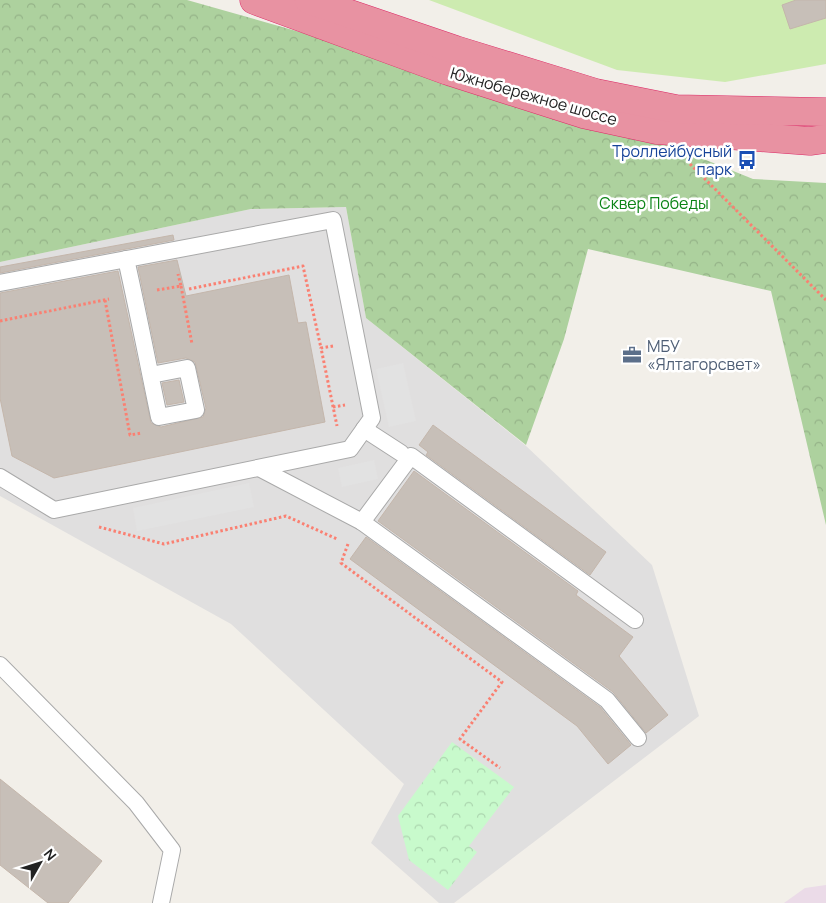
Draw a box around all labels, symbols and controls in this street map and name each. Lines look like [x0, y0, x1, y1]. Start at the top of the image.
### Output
street label: Южнобережное шоссе [448, 62, 620, 130]
place label: Троллейбусный парк [612, 140, 733, 180]
bus stop icon: Троллейбусный парк [736, 149, 758, 171]
park label: Сквер Победы [599, 192, 709, 214]
place label: МБУ «Ялтагорсвет» [647, 335, 761, 375]
office icon: МБУ «Ялтагорсвет» [621, 344, 643, 366]
north arrow [15, 838, 65, 888]
text: N [40, 845, 61, 864]

